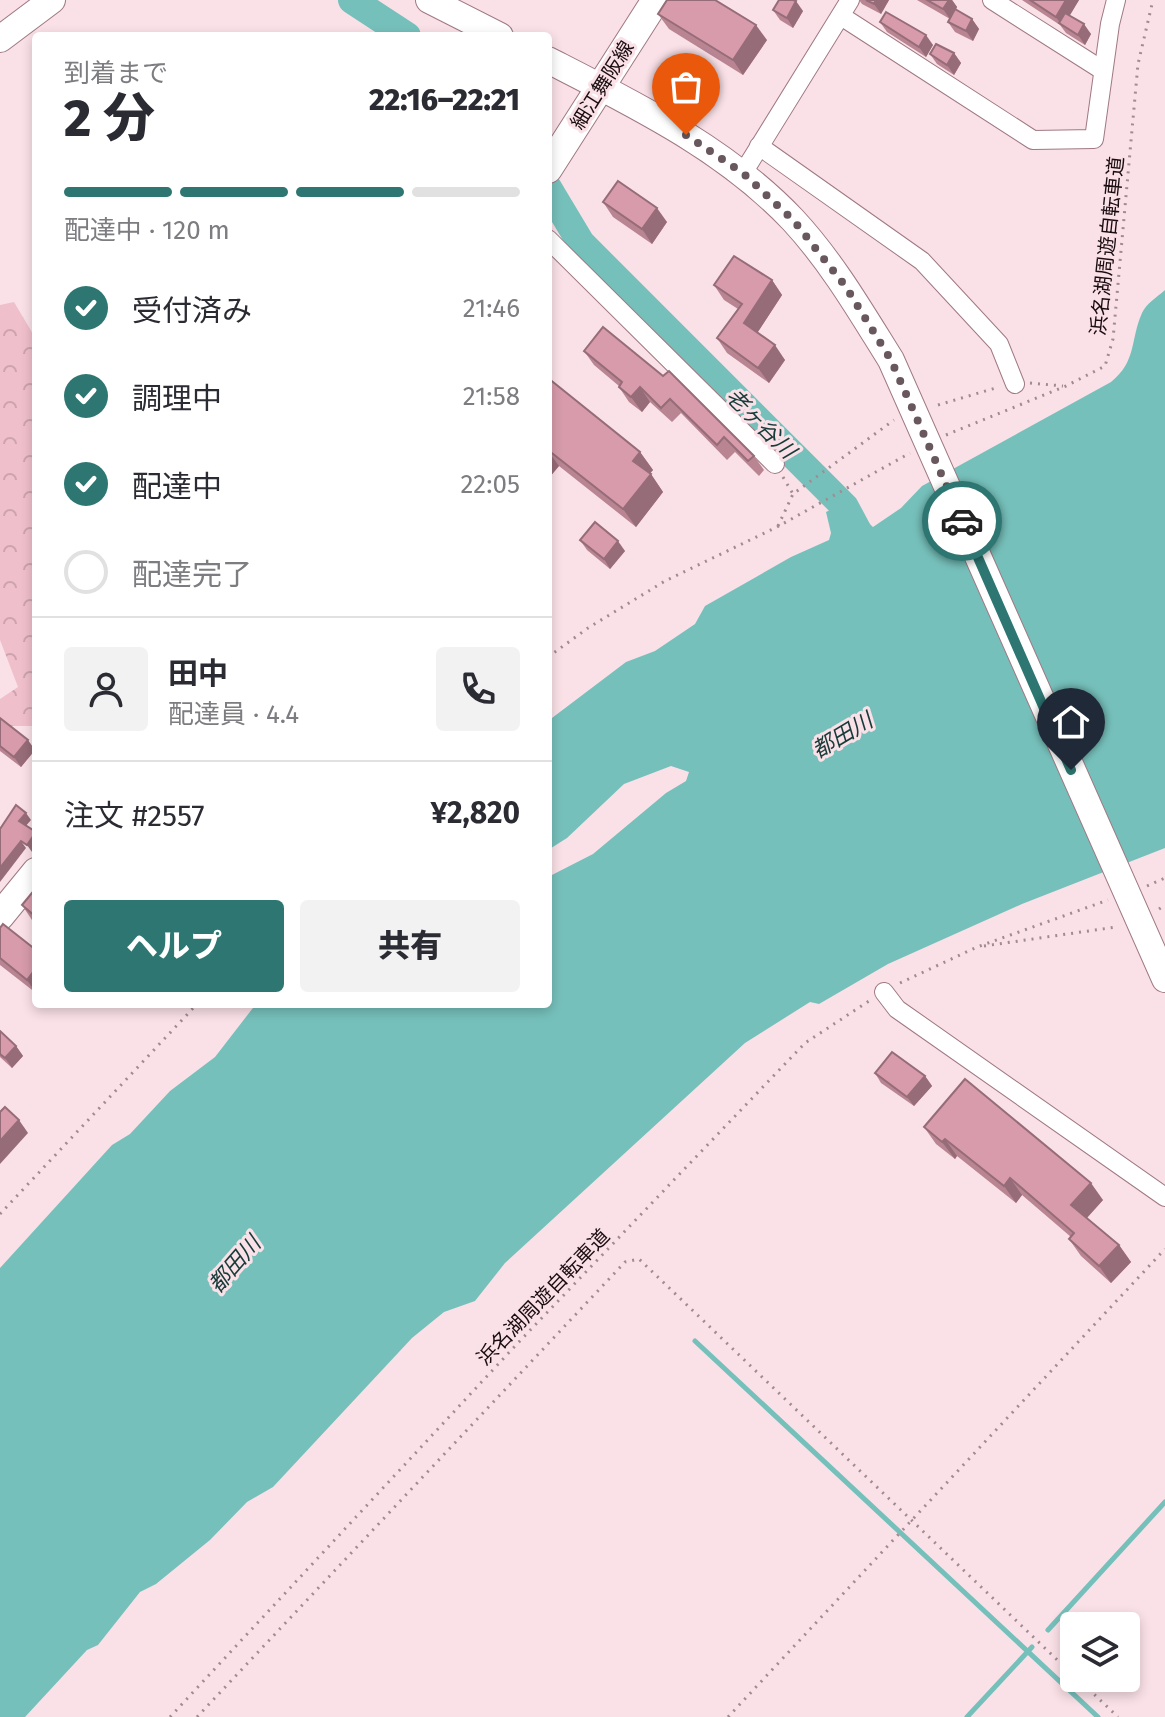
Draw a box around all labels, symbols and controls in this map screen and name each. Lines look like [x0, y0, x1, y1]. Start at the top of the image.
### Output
street label: 細江舞阪線 [565, 36, 639, 134]
pin [652, 53, 720, 135]
text: 到着まで [64, 58, 168, 89]
icon: bag [664, 65, 708, 109]
text: 22:16–22:21 [369, 82, 520, 118]
text: 2 分 [64, 87, 155, 150]
street label: 浜名湖周遊自転車道 [1086, 155, 1128, 337]
text: 配達中 · 120 m [64, 215, 230, 246]
icon: check [64, 286, 108, 330]
text: 受付済み [132, 293, 252, 329]
text: 21:46 [463, 293, 520, 324]
icon: check [64, 374, 108, 418]
text: 調理中 [132, 381, 222, 417]
text: 21:58 [463, 381, 520, 412]
water label: 老ヶ谷川 [720, 383, 803, 465]
icon: check [64, 462, 108, 506]
text: 配達中 [132, 469, 222, 505]
text: 22:05 [460, 469, 520, 500]
courier [922, 481, 1002, 561]
icon: car [940, 499, 984, 543]
text: 配達完了 [132, 557, 252, 593]
button: person [64, 647, 148, 731]
button: phone [436, 647, 520, 731]
text: 田中 [168, 656, 228, 692]
pin [1037, 688, 1105, 770]
text: 配達員 · 4.4 [168, 699, 299, 730]
icon: home [1049, 700, 1093, 744]
water label: 都田川 [807, 706, 879, 764]
text: ¥2,820 [431, 795, 520, 831]
text: 注文 #2557 [64, 798, 205, 834]
button: ヘルプ [64, 900, 284, 992]
button: 共有 [300, 900, 520, 992]
street label: 浜名湖周遊自転車道 [472, 1224, 614, 1370]
water label: 都田川 [203, 1229, 268, 1298]
map controls [1060, 1612, 1140, 1692]
button: layers [1060, 1612, 1140, 1692]

